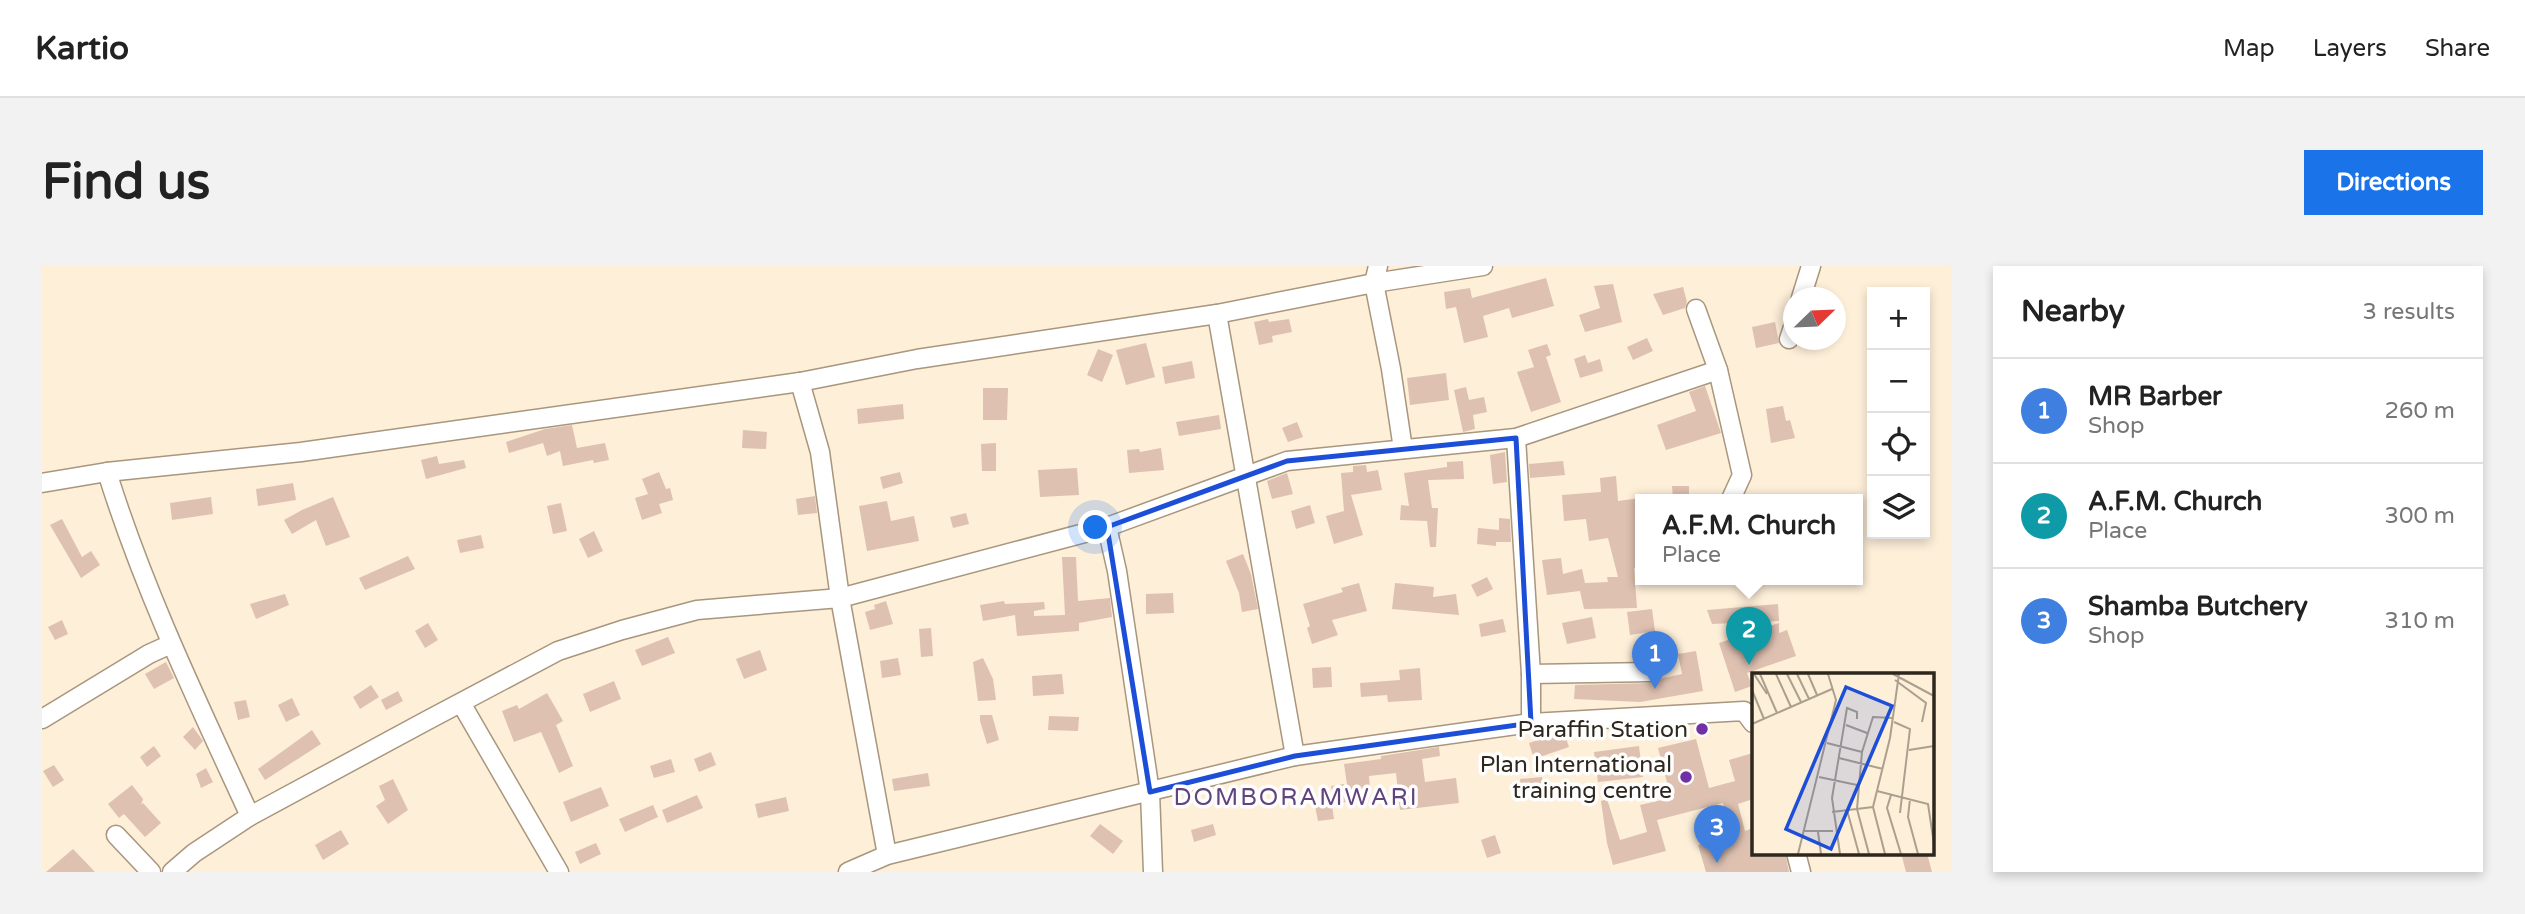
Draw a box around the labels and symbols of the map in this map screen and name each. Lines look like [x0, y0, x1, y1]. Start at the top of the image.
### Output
north arrow [1783, 287, 1846, 350]
your location [1078, 510, 1112, 544]
pin: 2 [1726, 607, 1772, 665]
pin: 1 [1632, 631, 1678, 689]
inset map [1752, 673, 1934, 855]
place label: Paraffin Station [1517, 716, 1688, 744]
marker: Paraffin Station [1694, 721, 1710, 737]
place label: Plan International training centre [1480, 751, 1672, 805]
marker: Plan International training centre [1678, 769, 1694, 785]
district label: DOMBORAMWARI [1173, 783, 1419, 812]
pin: 3 [1694, 805, 1740, 863]

